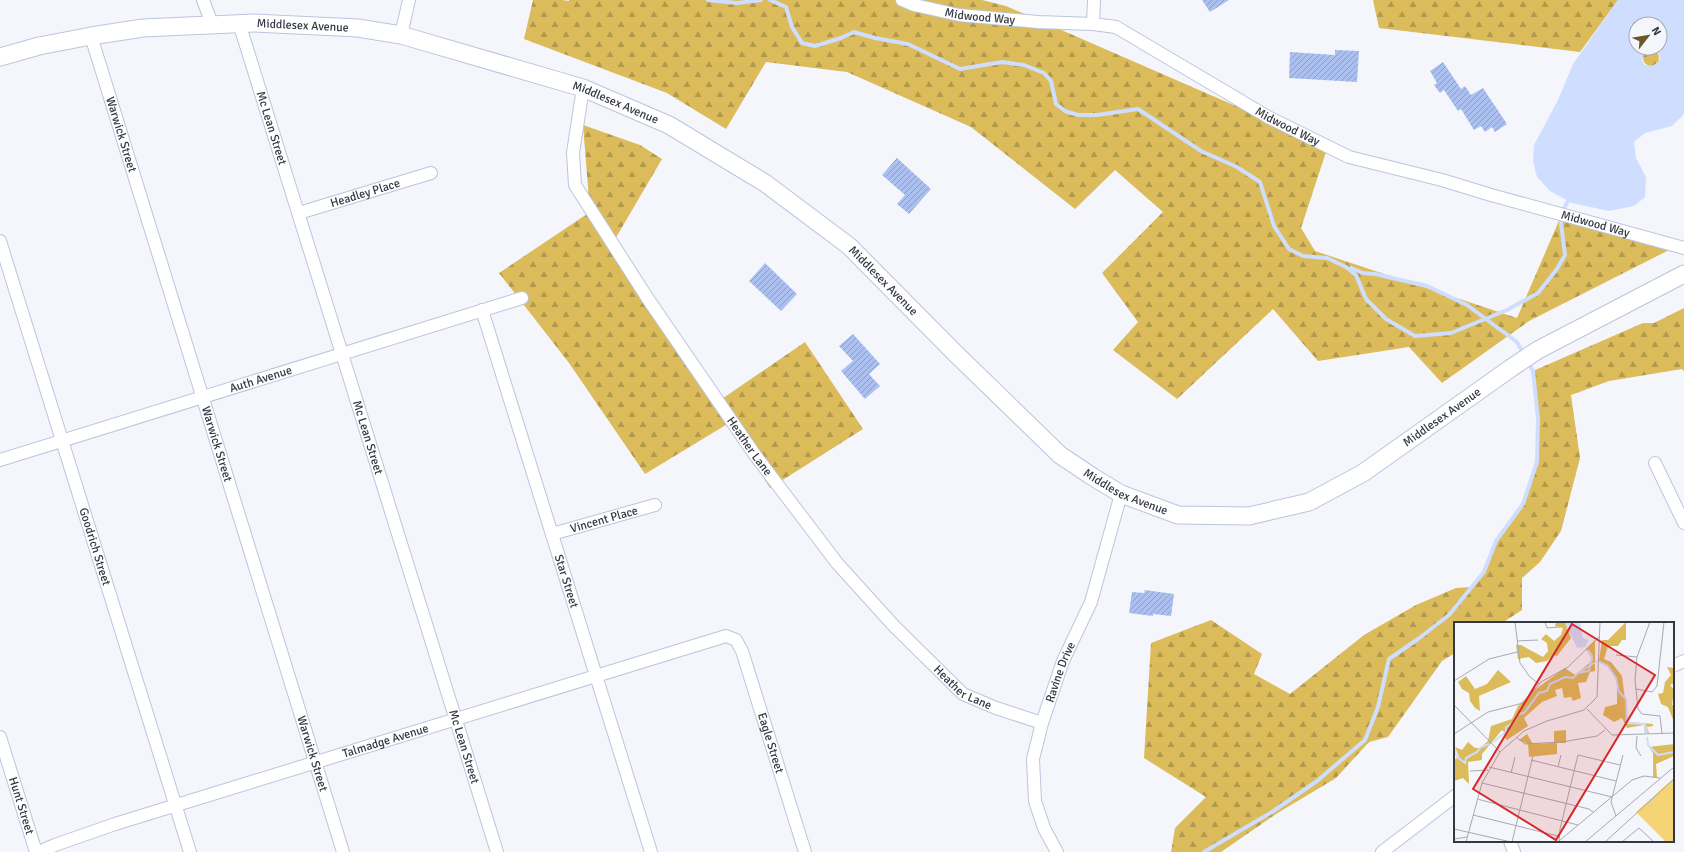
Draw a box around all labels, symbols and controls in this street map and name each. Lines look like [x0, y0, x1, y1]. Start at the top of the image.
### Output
street label: Midwood Way [943, 5, 1016, 27]
street label: Middlesex Avenue [256, 16, 349, 35]
north arrow [1628, 16, 1668, 56]
text: N [1649, 24, 1664, 38]
street label: Middlesex Avenue [571, 78, 661, 127]
street label: Mc Lean Street [253, 89, 290, 167]
street label: Warwick Street [103, 95, 140, 174]
street label: Midwood Way [1252, 104, 1323, 149]
street label: Headley Place [328, 175, 402, 211]
street label: Midwood Way [1559, 207, 1632, 240]
street label: Middlesex Avenue [846, 243, 921, 319]
street label: Auth Avenue [228, 362, 294, 396]
street label: Middlesex Avenue [1400, 384, 1484, 450]
street label: Mc Lean Street [349, 399, 387, 476]
street label: Warwick Street [198, 404, 236, 484]
street label: Heather Lane [724, 414, 775, 479]
street label: Middlesex Avenue [1081, 465, 1170, 518]
street label: Vincent Place [568, 503, 640, 536]
street label: Goodrich Street [76, 506, 114, 587]
street label: Star Street [551, 552, 582, 610]
inset map [1454, 622, 1674, 842]
street label: Ravine Drive [1042, 639, 1079, 704]
street label: Heather Lane [931, 662, 994, 713]
street label: Mc Lean Street [446, 708, 483, 786]
street label: Eagle Street [754, 711, 787, 775]
street label: Warwick Street [294, 714, 331, 793]
street label: Talmadge Avenue [341, 720, 430, 761]
street label: Hunt Street [5, 775, 38, 836]

